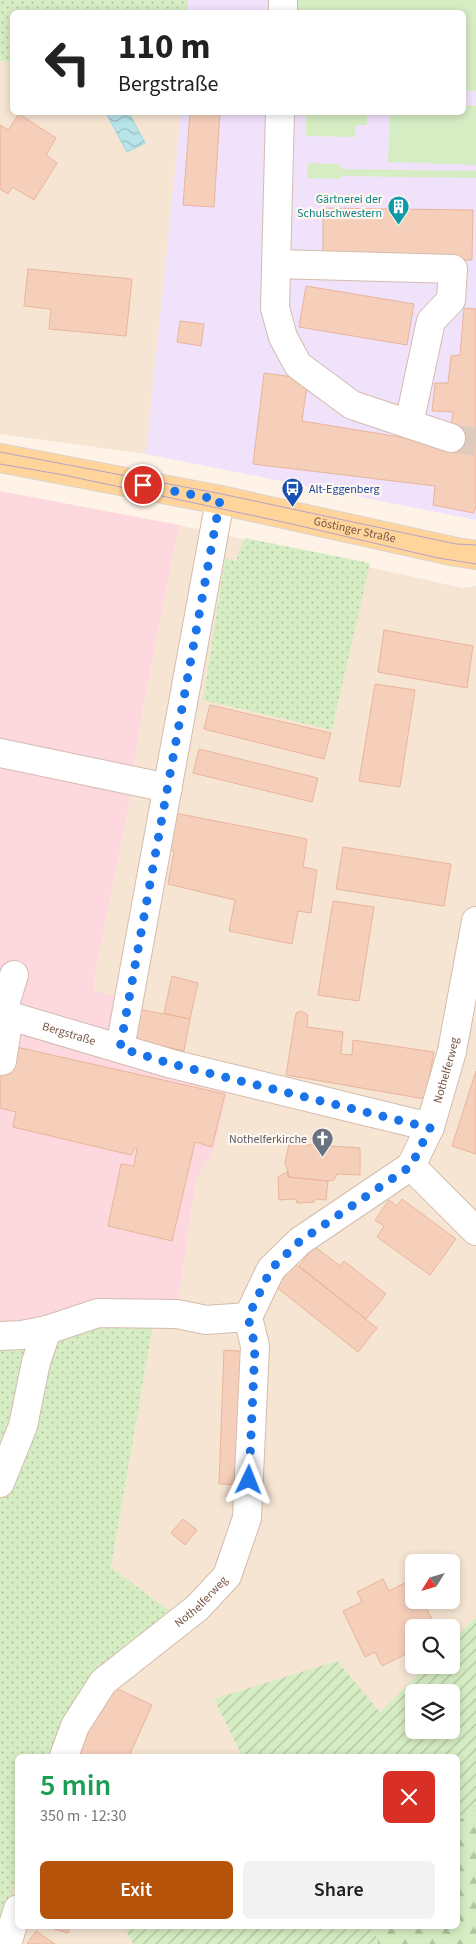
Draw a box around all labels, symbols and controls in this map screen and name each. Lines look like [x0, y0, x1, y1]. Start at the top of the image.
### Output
text: 110 m [118, 22, 210, 72]
icon: left [35, 30, 100, 95]
text: Bergstraße [118, 68, 218, 100]
place label: Gärtnerei der Schulschwestern [297, 191, 383, 222]
building icon: Gärtnerei der Schulschwestern [386, 194, 410, 225]
pin [122, 464, 164, 506]
icon: arrive [129, 471, 157, 499]
bus stop icon: Alt-Eggenberg [281, 477, 305, 508]
place label: Alt-Eggenberg [309, 481, 380, 498]
street label: Göstinger Straße [312, 512, 398, 547]
street label: Bergstraße [40, 1018, 98, 1049]
street label: Nothelferweg [429, 1036, 463, 1105]
church icon: Nothelferkirche [311, 1127, 335, 1158]
place label: Nothelferkirche [229, 1131, 307, 1148]
position arrow [222, 1453, 274, 1505]
north arrow [405, 1554, 460, 1609]
map controls [405, 1554, 460, 1739]
street label: Nothelferweg [171, 1572, 231, 1631]
button: search [405, 1619, 460, 1674]
button: layers [405, 1684, 460, 1739]
text: 5 min [40, 1764, 111, 1807]
button: close [383, 1771, 435, 1823]
text: 350 m · 12:30 [40, 1805, 127, 1827]
button: Exit [40, 1861, 233, 1919]
button: Share [243, 1861, 435, 1919]

